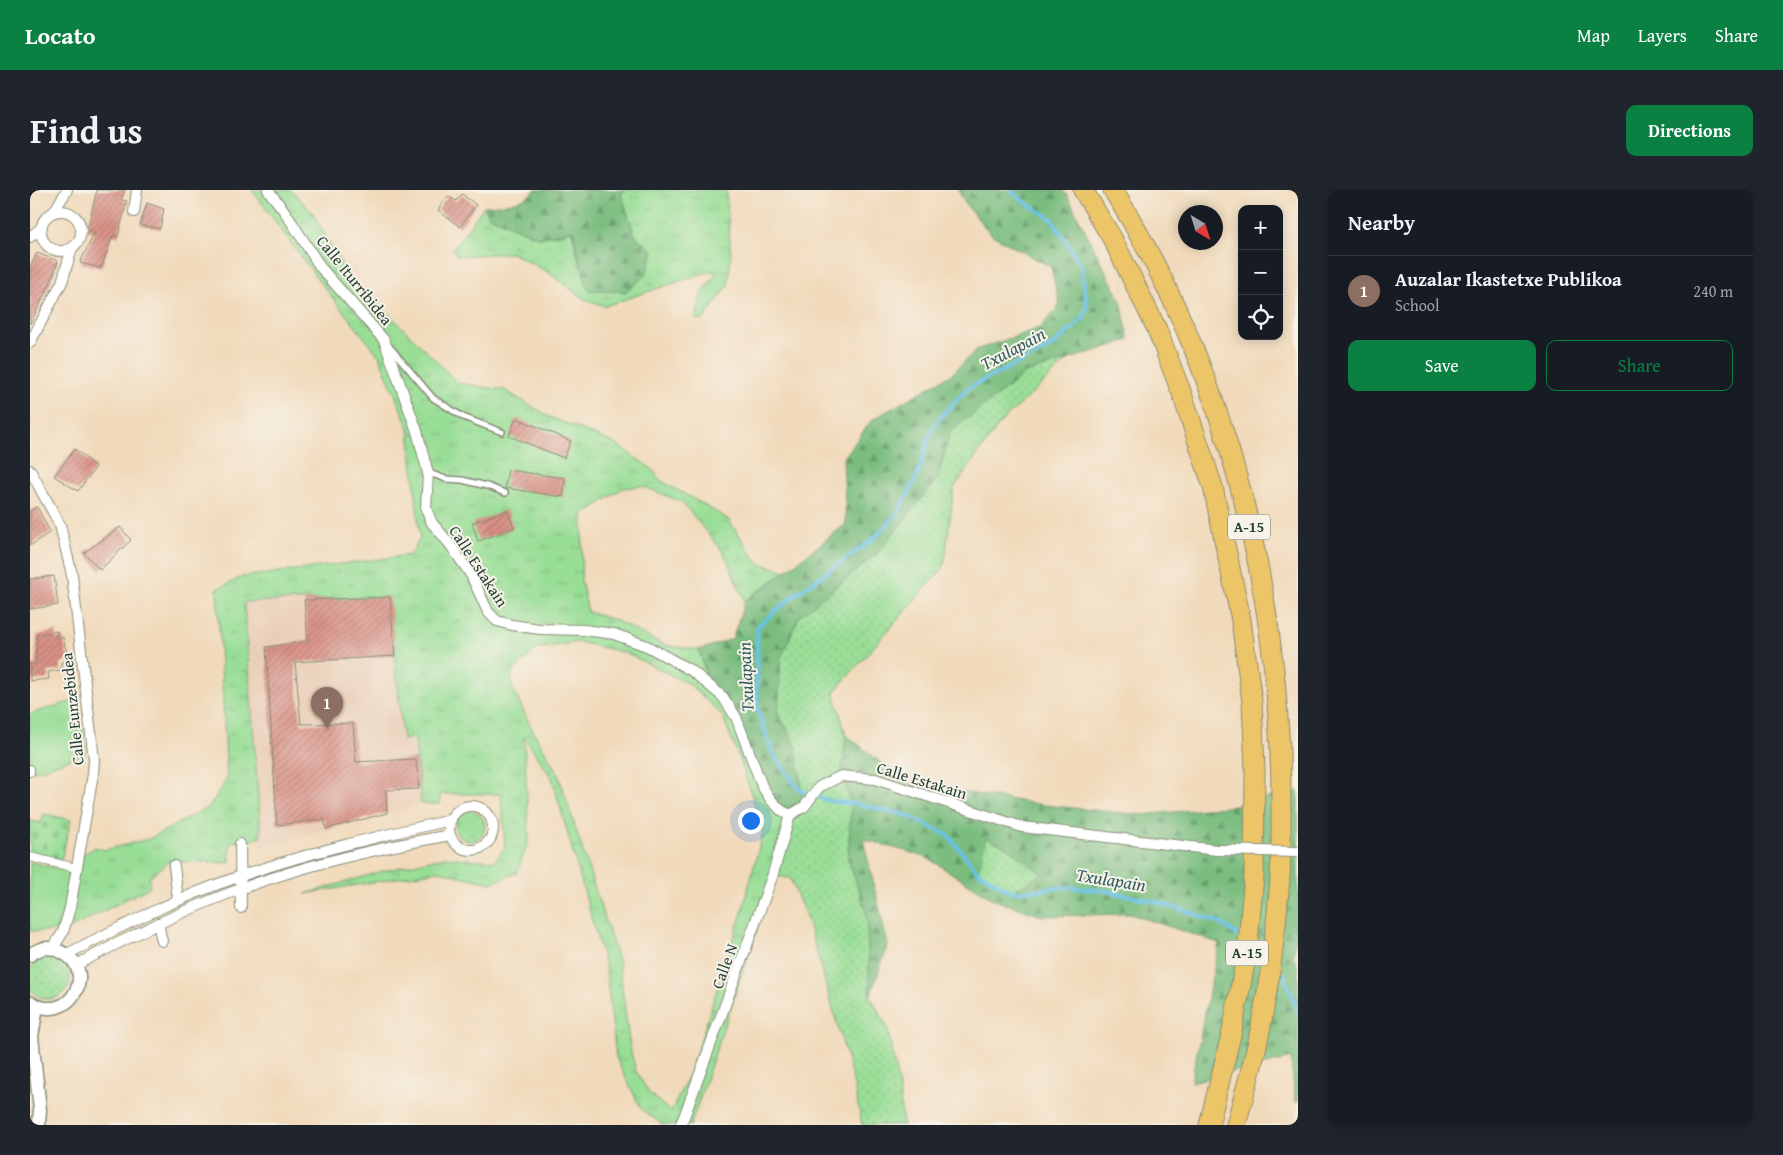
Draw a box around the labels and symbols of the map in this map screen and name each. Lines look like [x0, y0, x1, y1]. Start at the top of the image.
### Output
north arrow [1178, 205, 1223, 250]
street label: Calle Iturribidea [311, 230, 399, 330]
water label: Txulapain [975, 320, 1050, 377]
road number: A-15 [1228, 514, 1270, 540]
street label: Calle Estakain [444, 520, 514, 612]
water label: Txulapain [730, 641, 761, 713]
street label: Calle Eunzebidea [54, 651, 90, 766]
pin: 1 [311, 687, 343, 728]
street label: Calle Estakain [874, 755, 970, 805]
your location [738, 808, 764, 834]
water label: Txulapain [1074, 861, 1148, 898]
street label: Calle N [705, 939, 743, 992]
road number: A-15 [1226, 940, 1268, 966]

